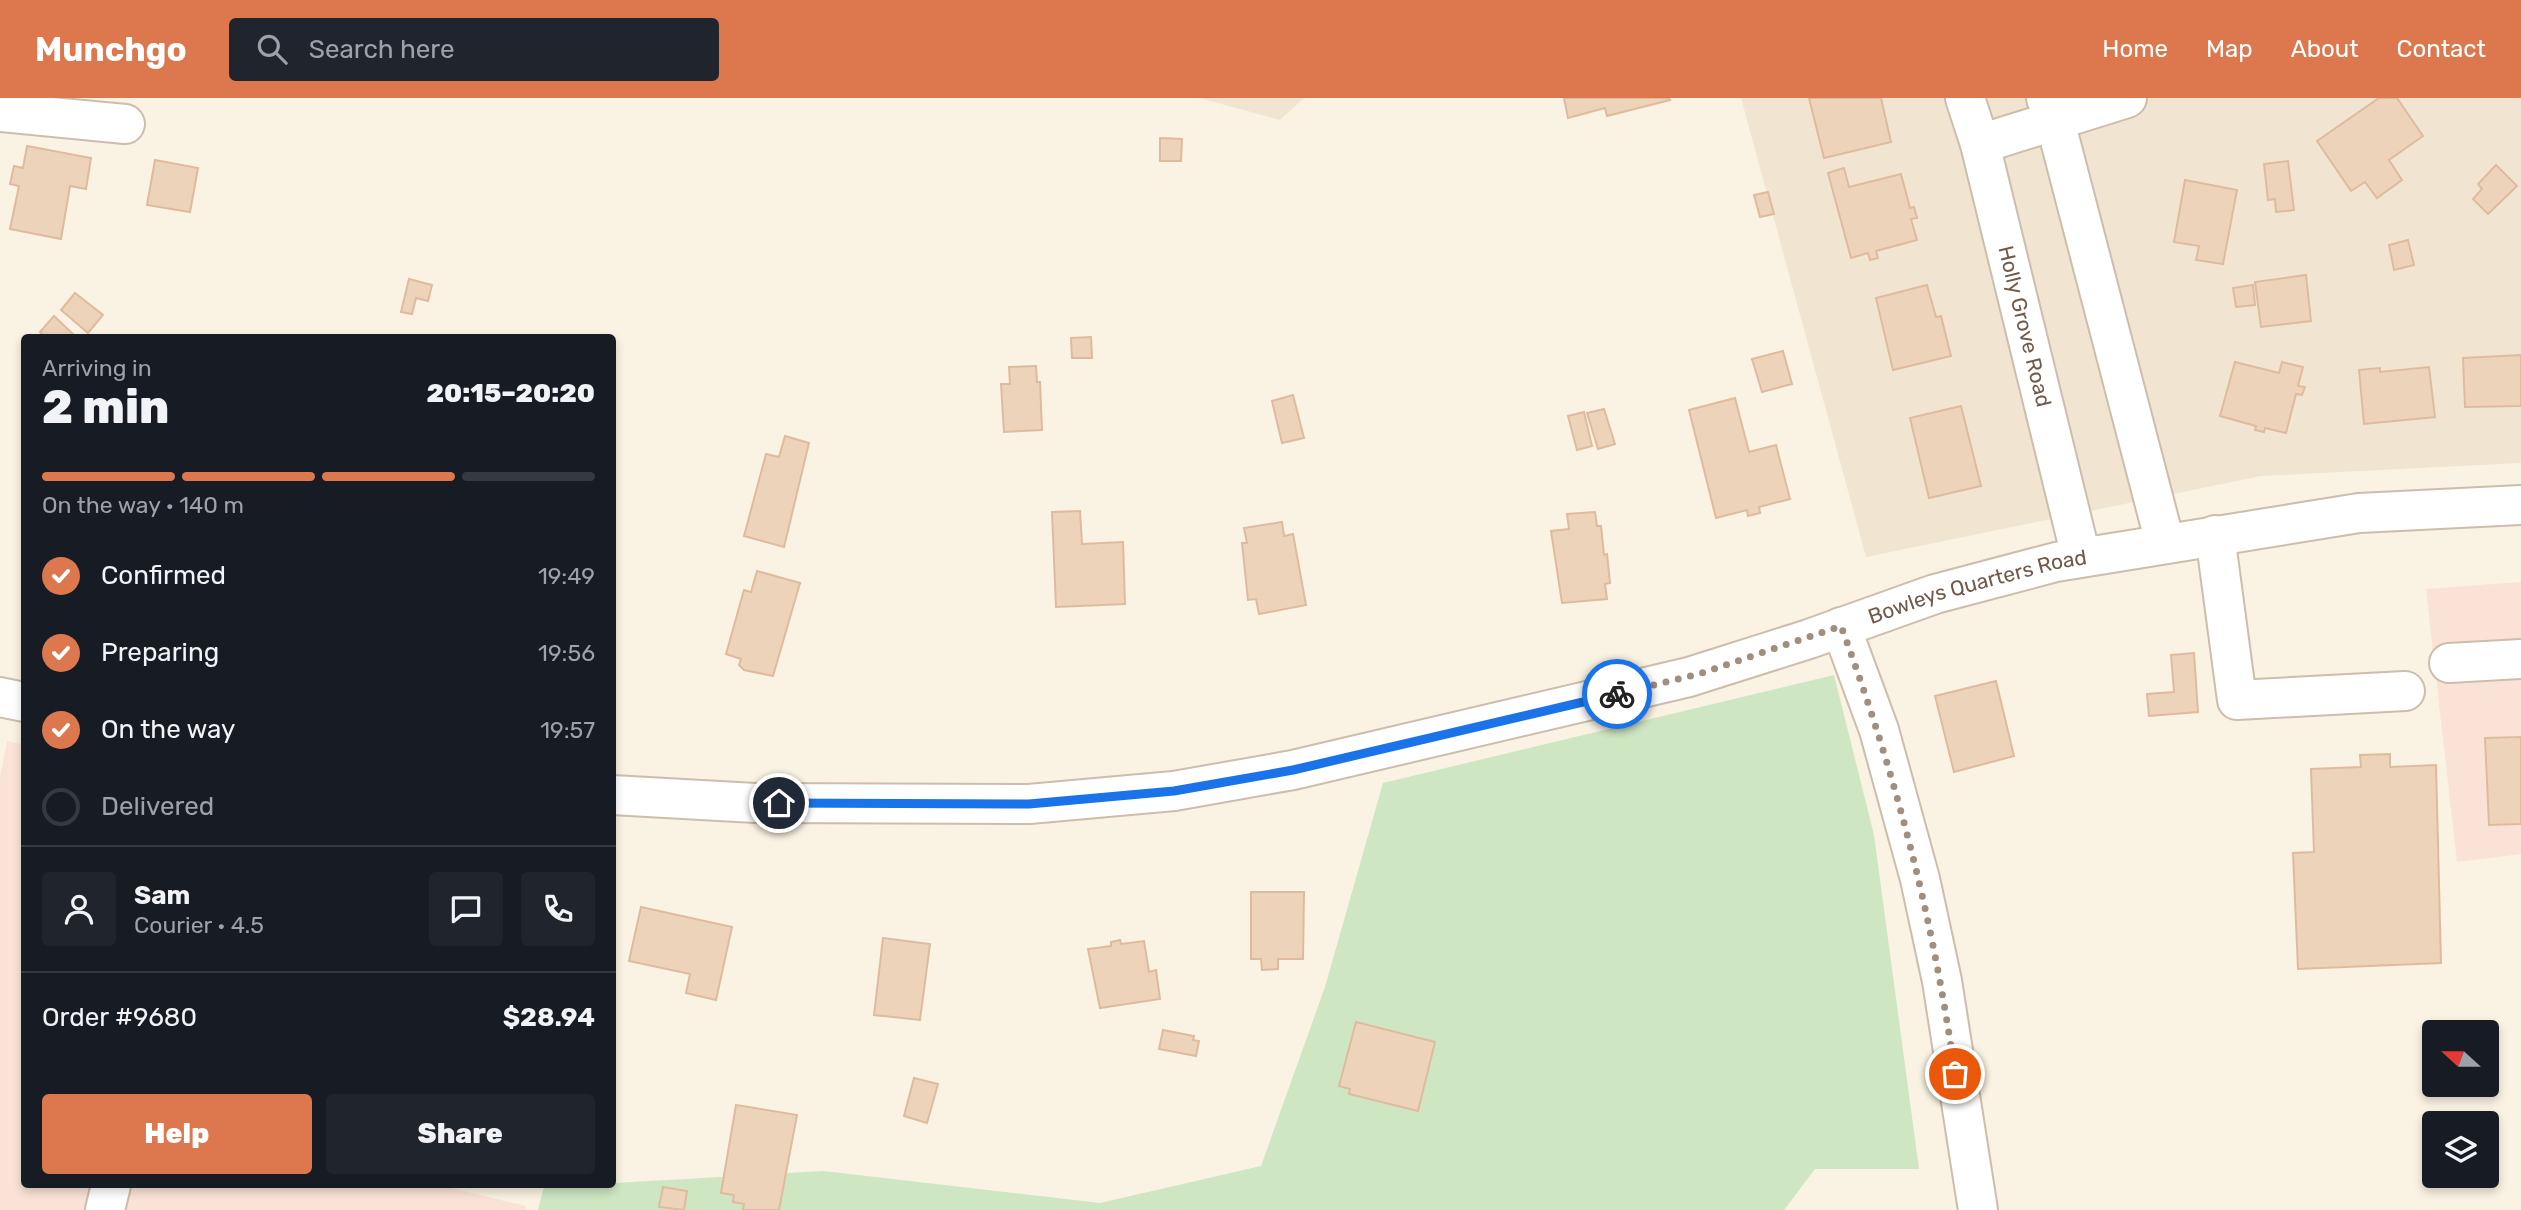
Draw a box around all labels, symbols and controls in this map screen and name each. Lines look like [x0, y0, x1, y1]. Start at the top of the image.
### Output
search box [229, 18, 719, 81]
text: Munchgo [35, 30, 187, 69]
icon: search [253, 30, 291, 68]
text: Search here [309, 34, 455, 65]
text: Home [2102, 35, 2168, 63]
text: Map [2206, 35, 2253, 63]
text: About [2291, 35, 2359, 63]
text: Contact [2397, 35, 2486, 63]
street label: Holly Grove Road [1993, 243, 2057, 409]
text: Arriving in [42, 354, 152, 382]
text: 20:15–20:20 [427, 378, 595, 409]
text: 2 min [42, 380, 169, 435]
text: On the way · 140 m [42, 491, 244, 519]
street label: Bowleys Quarters Road [1864, 544, 2088, 629]
icon: check [42, 557, 80, 595]
text: Confirmed [101, 560, 226, 591]
text: 19:49 [538, 562, 595, 590]
icon: check [42, 634, 80, 672]
text: Preparing [101, 637, 219, 668]
text: 19:56 [538, 639, 595, 667]
courier [1582, 659, 1652, 729]
icon: bike [1598, 675, 1636, 713]
icon: check [42, 711, 80, 749]
text: On the way [101, 714, 235, 745]
text: 19:57 [540, 716, 595, 744]
pin [749, 773, 809, 833]
icon: home [760, 784, 798, 822]
text: Delivered [101, 791, 214, 822]
button: person [42, 872, 116, 946]
button: chat [429, 872, 503, 946]
button: phone [521, 872, 595, 946]
text: Sam [134, 880, 190, 911]
text: Courier · 4.5 [134, 911, 264, 939]
text: Order #9680 [42, 1002, 197, 1033]
text: $28.94 [503, 1002, 595, 1033]
north arrow [2422, 1020, 2499, 1097]
map controls [2422, 1020, 2499, 1188]
pin [1925, 1044, 1985, 1104]
icon: bag [1936, 1055, 1974, 1093]
button: Help [42, 1094, 312, 1174]
button: Share [326, 1094, 595, 1174]
button: layers [2422, 1111, 2499, 1188]

